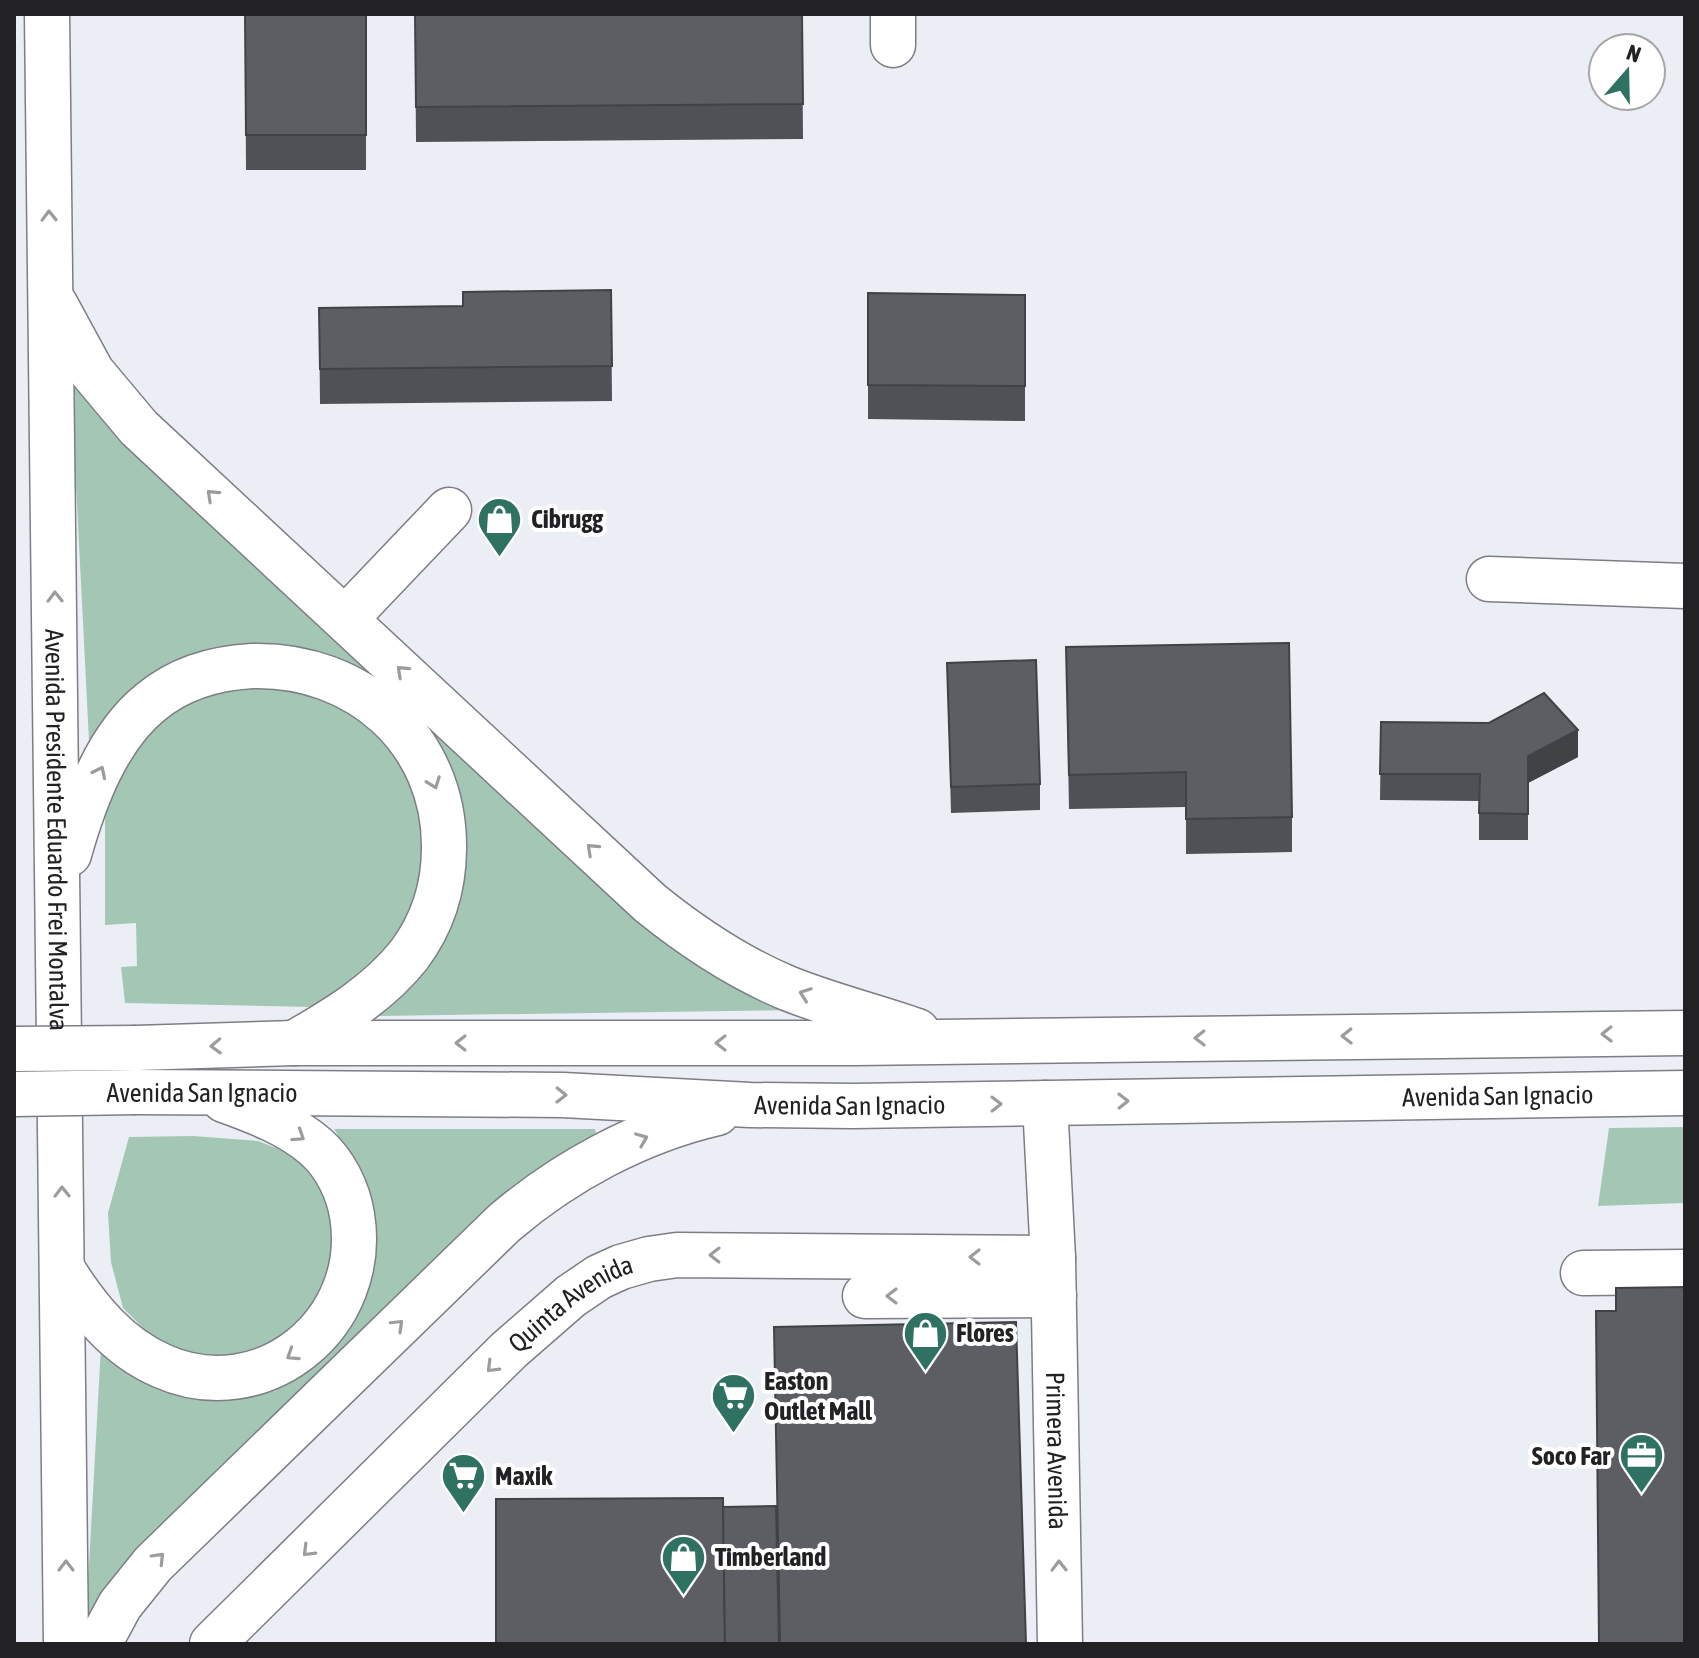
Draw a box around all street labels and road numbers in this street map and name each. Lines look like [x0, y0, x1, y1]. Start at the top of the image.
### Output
street label: Avenida Presidente Eduardo Frei Montalva [39, 629, 74, 1031]
street label: Avenida San Ignacio [106, 1078, 298, 1108]
street label: Avenida San Ignacio [1402, 1079, 1593, 1112]
street label: Avenida San Ignacio [754, 1090, 946, 1121]
street label: Quinta Avenida [502, 1249, 636, 1358]
street label: Primera Avenida [1040, 1372, 1073, 1530]

